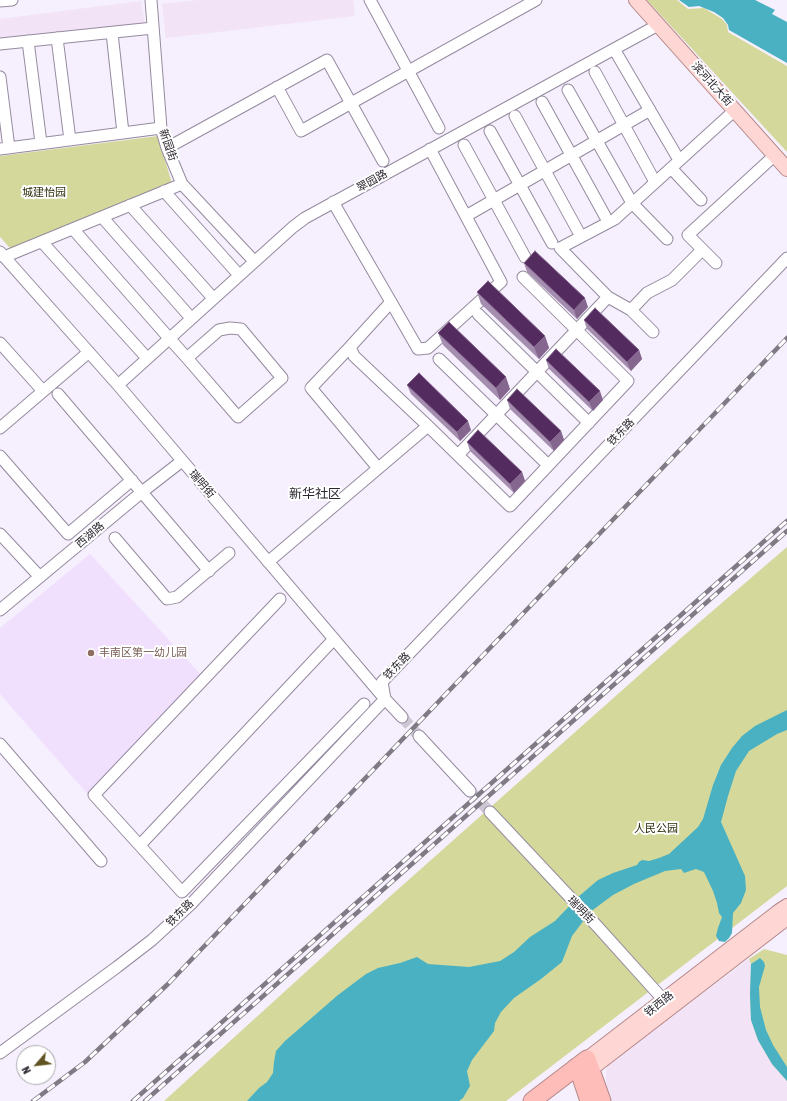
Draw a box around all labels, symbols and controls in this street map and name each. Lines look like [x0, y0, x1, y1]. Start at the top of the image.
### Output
street label: 滨河北大街 [689, 59, 735, 109]
street label: 新园街 [156, 127, 180, 163]
street label: 翠园路 [354, 167, 390, 195]
park label: 城建怡园 [22, 186, 66, 200]
street label: 铁东路 [605, 416, 637, 448]
street label: 瑞明街 [186, 467, 218, 501]
district label: 新华社区 [289, 486, 341, 502]
street label: 西湖路 [73, 519, 107, 551]
place label: 丰南区第一幼儿园 [99, 646, 187, 660]
marker: 丰南区第一幼儿园 [86, 648, 96, 658]
street label: 铁东路 [381, 650, 413, 682]
park label: 人民公园 [634, 822, 678, 836]
street label: 瑞明街 [565, 894, 597, 926]
street label: 铁东路 [164, 897, 196, 929]
street label: 铁西路 [642, 989, 676, 1019]
north arrow [16, 1045, 56, 1085]
text: N [19, 1064, 33, 1076]

